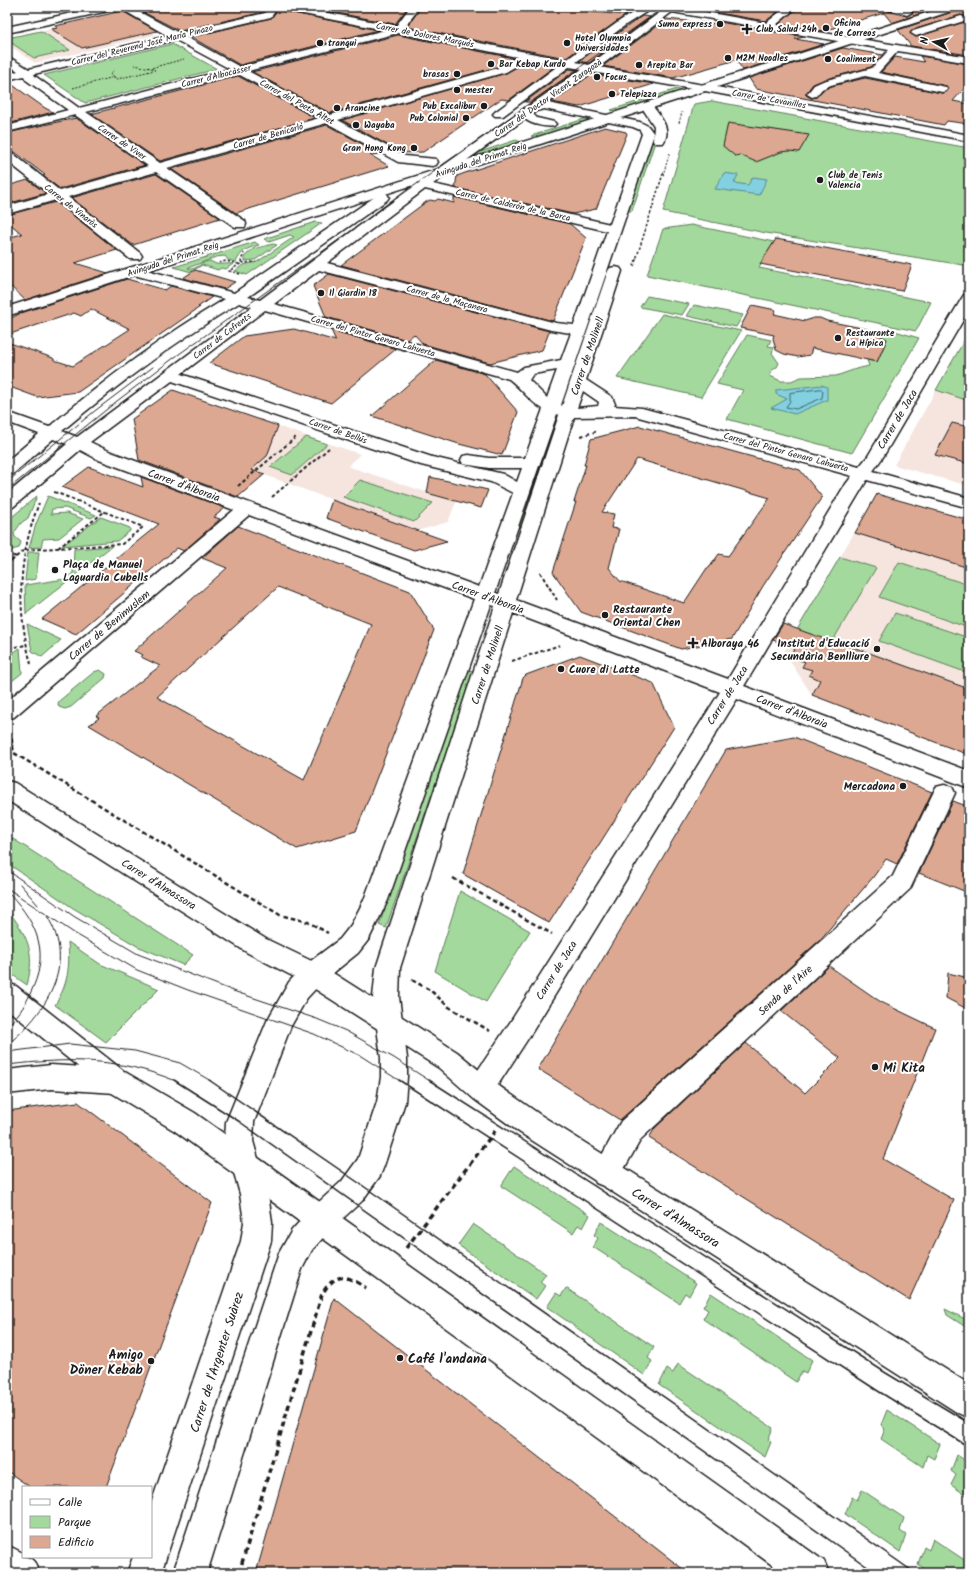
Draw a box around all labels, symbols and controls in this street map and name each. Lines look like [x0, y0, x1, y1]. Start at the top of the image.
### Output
place label: Oficina de Correos [834, 16, 876, 41]
place label: Suma express [658, 17, 713, 32]
street label: Carrer de Dolores Marqués [375, 19, 475, 52]
marker: Suma express [715, 19, 725, 29]
street label: Carrer del Reverend José María Pinazo [70, 21, 215, 70]
place label: Club Salud 24h [756, 22, 817, 37]
north arrow [914, 22, 954, 62]
marker: Club Salud 24h [741, 23, 753, 35]
marker: Oficina de Correos [821, 23, 831, 33]
place label: Hotel Olympia Universidades [575, 31, 631, 56]
place label: tranqui [328, 36, 357, 51]
text: N [916, 36, 934, 45]
marker: tranqui [315, 38, 325, 48]
marker: Hotel Olympia Universidades [562, 38, 572, 48]
place label: M2M Noodles [736, 51, 789, 66]
place label: Coaliment [836, 52, 877, 67]
marker: M2M Noodles [723, 53, 733, 63]
marker: Coaliment [823, 54, 833, 64]
street label: Carrer del Doctor Vicent Zaragozà [491, 55, 605, 142]
place label: Bar Kebap Kurdo [499, 57, 566, 72]
place label: Arepita Bar [647, 58, 694, 73]
marker: Bar Kebap Kurdo [486, 59, 496, 69]
street label: Carrer d'Albocàsser [180, 60, 254, 92]
marker: Arepita Bar [634, 60, 644, 70]
place label: brasas [423, 67, 450, 82]
marker: brasas [452, 69, 462, 79]
place label: Focus [605, 70, 628, 85]
marker: Focus [592, 72, 602, 82]
street label: Carrer del Poeta Altet [257, 76, 337, 130]
place label: mester [465, 83, 493, 98]
marker: mester [452, 85, 462, 95]
street label: Carrer de Cavanilles [731, 86, 807, 113]
place label: Telepizza [620, 87, 657, 102]
marker: Telepizza [607, 89, 617, 99]
place label: Pub Excalibur [422, 99, 477, 114]
place label: Arancine [345, 101, 380, 116]
marker: Pub Excalibur [479, 101, 489, 111]
marker: Arancine [332, 103, 342, 113]
place label: Pub Colonial [410, 111, 459, 126]
marker: Pub Colonial [461, 113, 471, 123]
place label: Wayaba [364, 118, 395, 133]
street label: Carrer de Benicarló [231, 119, 306, 154]
marker: Wayaba [351, 120, 361, 130]
street label: Carrer de Viver [94, 121, 150, 165]
street label: Avinguda del Primat Reig [433, 139, 529, 182]
place label: Gran Hong Kong [343, 141, 406, 156]
marker: Gran Hong Kong [409, 143, 419, 153]
place label: Club de Tenis Valencia [828, 168, 883, 193]
marker: Club de Tenis Valencia [815, 175, 825, 185]
street label: Carrer de Vinaròs [40, 180, 101, 232]
street label: Carrer de Calderón de la Barca [454, 185, 572, 226]
street label: Avinguda del Primat Reig [125, 238, 221, 281]
street label: Carrer de la Maçanera [404, 281, 489, 318]
place label: Il Giardin 18 [329, 286, 378, 301]
marker: Il Giardin 18 [316, 288, 326, 298]
street label: Carrer de Cofrents [190, 309, 255, 364]
street label: Carrer del Pintor Genaro Lahuerta [309, 312, 437, 361]
street label: Carrer de Molinell [566, 314, 610, 398]
place label: Restaurante La Hípica [846, 326, 895, 351]
marker: Restaurante La Hípica [833, 333, 843, 343]
street label: Carrer de Jaca [873, 386, 923, 453]
street label: Carrer de Bellús [307, 414, 369, 448]
street label: Carrer del Pintor Genaro Lahuerta [722, 429, 850, 476]
street label: Carrer d'Alboraia [145, 465, 222, 507]
place label: Plaça de Manuel Laguardia Cubells [63, 556, 149, 587]
marker: Plaça de Manuel Laguardia Cubells [50, 565, 60, 575]
street label: Carrer d'Alboraia [449, 577, 526, 619]
street label: Carrer de Benimuslem [65, 586, 155, 666]
place label: Restaurante Oriental Chen [613, 601, 680, 632]
marker: Restaurante Oriental Chen [600, 610, 610, 620]
street label: Carrer de Molinell [467, 623, 509, 707]
place label: Alboraya 46 [701, 635, 759, 653]
place label: Institut d'Educació Secundària Benlliure [771, 635, 870, 666]
marker: Alboraya 46 [688, 638, 698, 648]
marker: Institut d'Educació Secundària Benlliure [872, 644, 882, 654]
place label: Cuore di Latte [569, 661, 640, 679]
street label: Carrer de Jaca [702, 662, 753, 729]
marker: Cuore di Latte [556, 664, 566, 674]
street label: Carrer d'Alboraia [753, 690, 830, 734]
place label: Mercadona [844, 778, 895, 796]
marker: Mercadona [898, 781, 908, 791]
street label: Carrer d'Almassora [117, 855, 200, 915]
street label: Carrer de Jaca [531, 937, 582, 1004]
street label: Senda de l'Aire [754, 961, 817, 1020]
place label: Mi Kita [883, 1058, 925, 1079]
marker: Mi Kita [870, 1062, 880, 1072]
street label: Carrer d'Almassora [627, 1183, 724, 1254]
street label: Carrer de l'Argenter Suàrez [185, 1289, 250, 1436]
place label: Amigo Döner Kebab [70, 1345, 144, 1381]
place label: Café l'andana [408, 1349, 487, 1370]
marker: Café l'andana [395, 1353, 405, 1363]
marker: Amigo Döner Kebab [146, 1356, 156, 1366]
legend [22, 1486, 152, 1558]
text: Calle [58, 1493, 83, 1512]
text: Parque [58, 1513, 92, 1532]
text: Edificio [58, 1533, 94, 1552]

